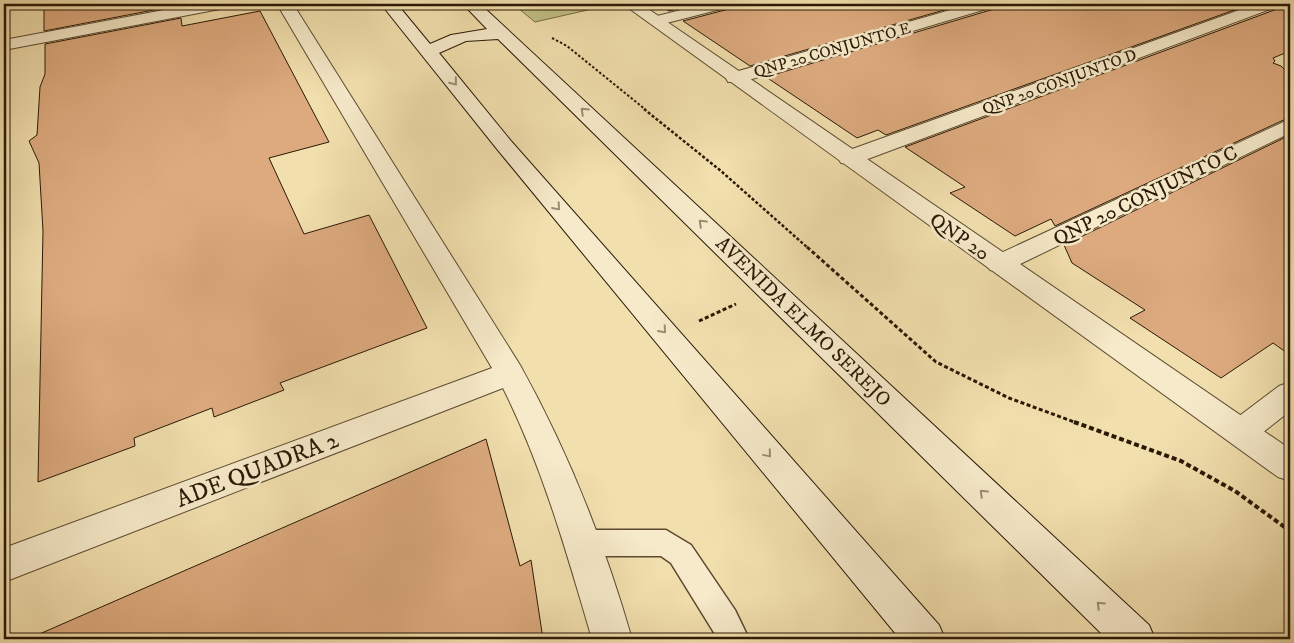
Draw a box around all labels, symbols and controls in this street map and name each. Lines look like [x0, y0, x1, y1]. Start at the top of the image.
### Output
street label: QNP 20 CONJUNTO E [751, 18, 913, 82]
street label: QNP 20 CONJUNTO D [979, 45, 1139, 119]
one-way arrow [448, 76, 457, 85]
one-way arrow [581, 108, 590, 117]
street label: QNP 20 CONJUNTO C [1049, 141, 1242, 252]
one-way arrow [551, 201, 560, 210]
street label: QNP 20 [924, 208, 994, 267]
one-way arrow [699, 220, 708, 229]
street label: AVENIDA ELMO SEREJO [710, 232, 896, 413]
one-way arrow [657, 325, 666, 334]
street label: ADE QUADRA 2 [172, 425, 343, 515]
one-way arrow [762, 448, 771, 457]
one-way arrow [980, 490, 989, 499]
one-way arrow [1097, 602, 1106, 611]

